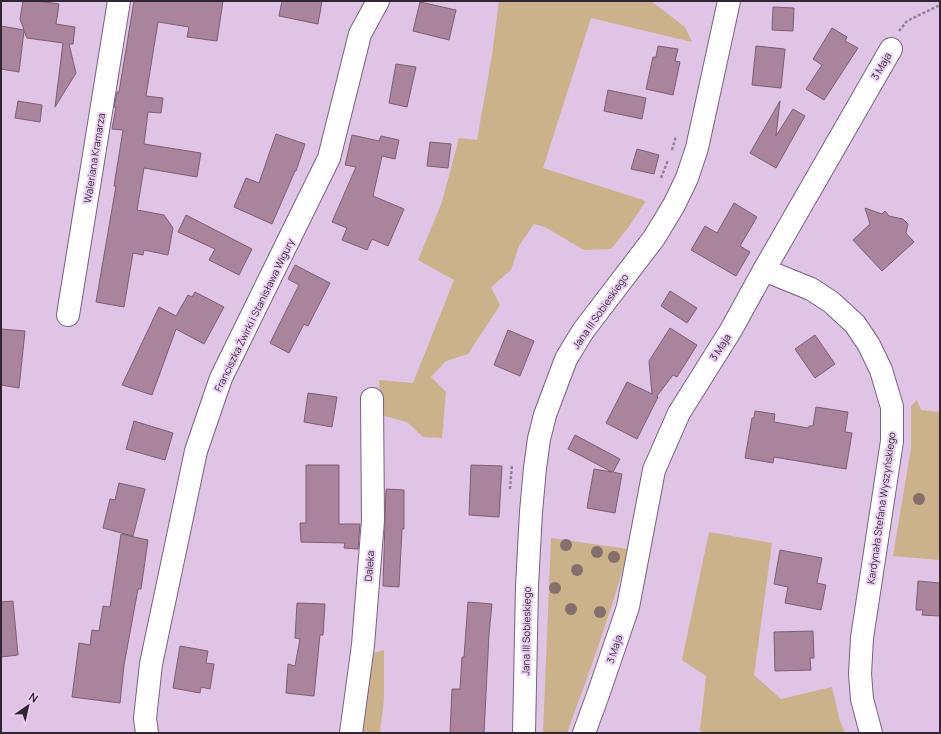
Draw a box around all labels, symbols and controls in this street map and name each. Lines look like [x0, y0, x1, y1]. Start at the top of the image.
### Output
street label: 3 Maja [868, 50, 894, 82]
street label: Waleriana Kramarza [80, 112, 108, 204]
street label: Franciszka Żwirki i Stanisława Wigury [211, 235, 298, 394]
street label: Jana III Sobieskiego [569, 270, 631, 352]
street label: 3 Maja [706, 331, 734, 363]
street label: Kardynała Stefana Wyszyńskiego [863, 431, 899, 585]
street label: Daleka [361, 550, 377, 582]
street label: Jana III Sobieskiego [518, 586, 534, 676]
street label: 3 Maja [603, 633, 625, 665]
north arrow [8, 686, 48, 726]
text: N [26, 689, 41, 706]

